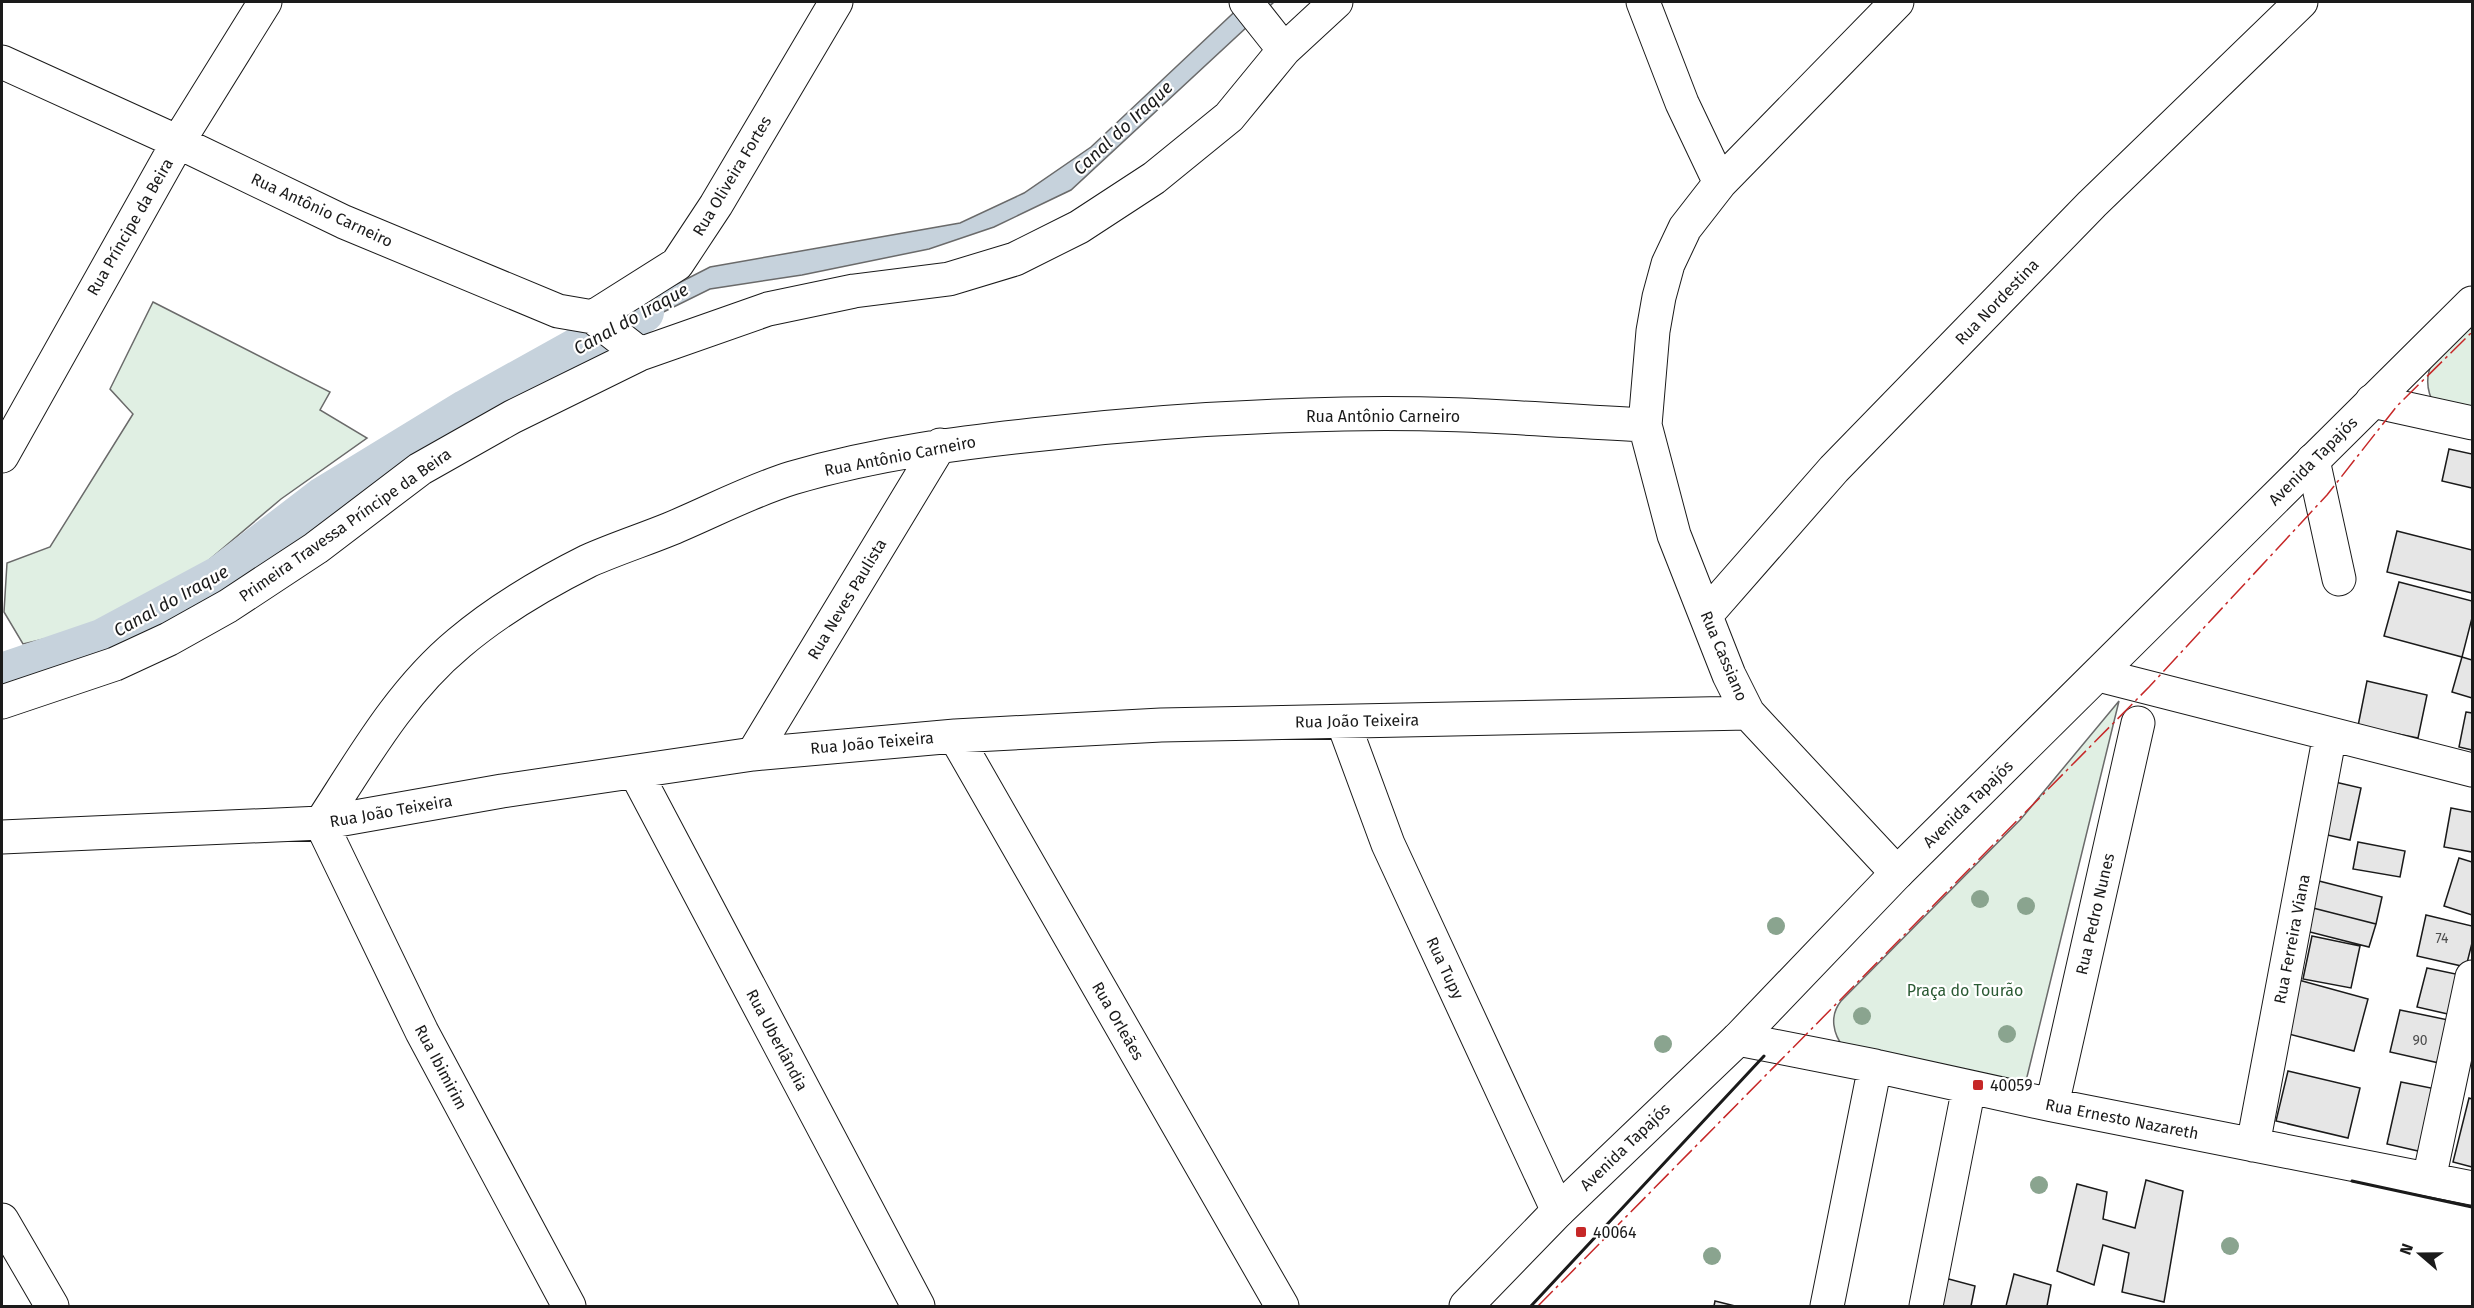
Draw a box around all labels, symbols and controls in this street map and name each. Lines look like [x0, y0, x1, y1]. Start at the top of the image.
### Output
water label: Canal do Iraque [1069, 76, 1177, 180]
street label: Rua Oliveira Fortes [689, 113, 775, 239]
street label: Rua Príncipe da Beira [83, 155, 177, 299]
street label: Rua Antônio Carneiro [248, 169, 396, 251]
street label: Rua Nordestina [1951, 255, 2043, 349]
water label: Canal do Iraque [570, 278, 692, 360]
street label: Rua Antônio Carneiro [1306, 407, 1460, 426]
street label: Avenida Tapajós [2265, 413, 2361, 509]
street label: Rua Antônio Carneiro [823, 432, 977, 480]
street label: Primeira Travessa Príncipe da Beira [235, 444, 455, 606]
street label: Rua Neves Paulista [804, 535, 890, 663]
water label: Canal do Iraque [110, 560, 232, 642]
street label: Rua Cassiano [1696, 608, 1752, 704]
street label: Rua João Teixeira [1295, 710, 1419, 732]
street label: Rua João Teixeira [809, 728, 935, 758]
street label: Avenida Tapajós [1919, 756, 2017, 852]
street label: Rua João Teixeira [328, 791, 454, 831]
street label: Rua Pedro Nunes [2072, 851, 2118, 977]
street label: Rua Ferreira Viana [2270, 872, 2314, 1006]
house number: 74 [2435, 930, 2449, 947]
street label: Rua Tupy [1422, 934, 1468, 1002]
street label: Rua Orleães [1088, 978, 1148, 1064]
park label: Praça do Tourão [1907, 981, 2023, 1001]
street label: Rua Uberlândia [742, 986, 812, 1094]
street label: Rua Ibimirim [411, 1021, 471, 1113]
house number: 90 [2412, 1032, 2428, 1049]
place label: 40059 [1990, 1076, 2033, 1095]
marker: 40059 [1971, 1078, 1985, 1092]
street label: Rua Ernesto Nazareth [2044, 1095, 2200, 1143]
street label: Avenida Tapajós [1576, 1099, 1674, 1195]
place label: 40064 [1593, 1223, 1637, 1242]
north arrow [2390, 1224, 2450, 1284]
marker: 40064 [1574, 1225, 1588, 1239]
text: N [2396, 1241, 2417, 1257]

